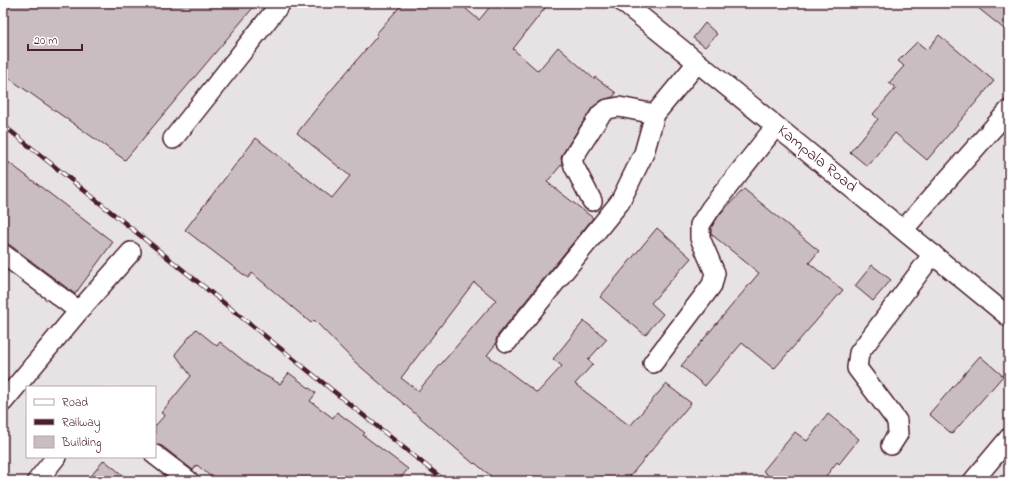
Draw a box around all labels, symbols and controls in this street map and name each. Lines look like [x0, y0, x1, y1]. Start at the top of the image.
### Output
scale bar [28, 26, 82, 52]
text: 20 m [34, 32, 57, 50]
street label: Kampala Road [772, 119, 862, 199]
legend [26, 386, 156, 458]
text: Road [62, 394, 88, 412]
text: Railway [62, 414, 101, 433]
text: Building [61, 434, 101, 453]

